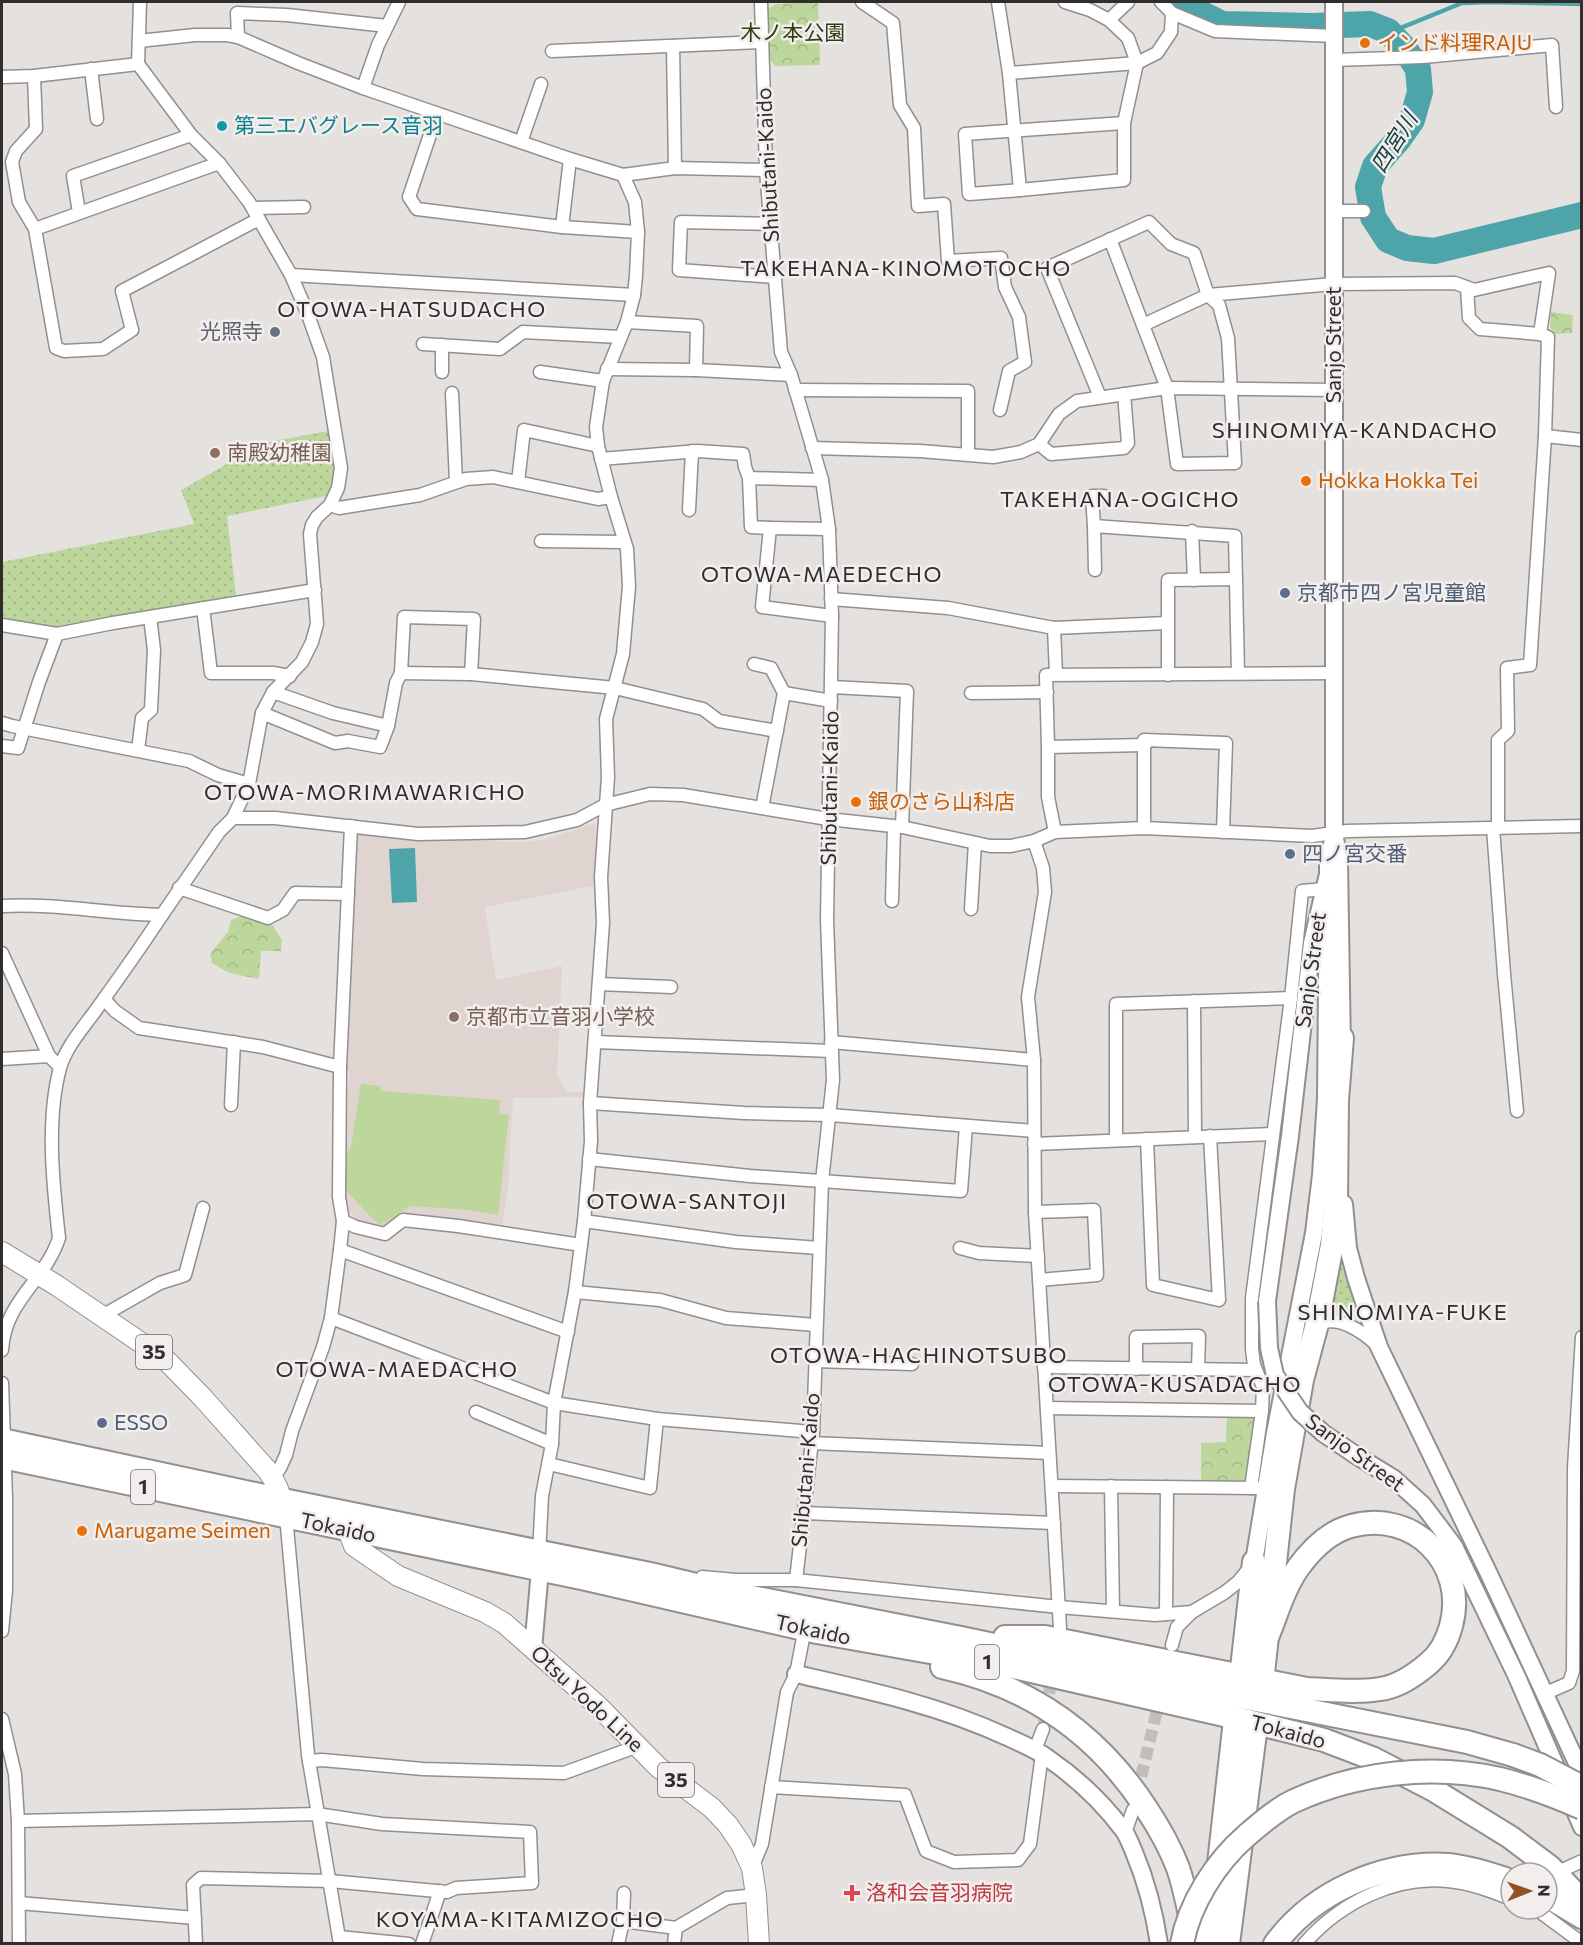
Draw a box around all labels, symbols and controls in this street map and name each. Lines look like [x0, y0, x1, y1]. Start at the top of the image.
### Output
park label: 木ノ本公園 [741, 19, 846, 44]
place label: インド料理RAJU [1377, 29, 1532, 54]
marker: インド料理RAJU [1358, 36, 1372, 50]
street label: Shibutani-Kaido [750, 87, 783, 243]
water label: 四宮川 [1365, 105, 1424, 177]
place label: 第三エバグレース音羽 [234, 112, 443, 137]
marker: 第三エバグレース音羽 [215, 119, 229, 133]
district label: TAKEHANA-KINOMOTOCHO [740, 254, 1072, 281]
street label: Sanjo Street [1320, 287, 1345, 403]
district label: OTOWA-HATSUDACHO [277, 295, 547, 322]
place label: 光照寺 [200, 318, 263, 343]
marker: 光照寺 [268, 325, 282, 339]
district label: SHINOMIYA-KANDACHO [1212, 416, 1498, 443]
place label: 南殿幼稚園 [227, 439, 332, 464]
marker: 南殿幼稚園 [208, 446, 222, 460]
place label: Hokka Hokka Tei [1318, 467, 1478, 492]
marker: Hokka Hokka Tei [1299, 474, 1313, 488]
district label: TAKEHANA-OGICHO [1000, 485, 1240, 512]
district label: OTOWA-MAEDECHO [701, 560, 943, 587]
place label: 京都市四ノ宮児童館 [1297, 579, 1486, 604]
marker: 京都市四ノ宮児童館 [1278, 586, 1292, 600]
street label: Shibutani-Kaido [815, 710, 842, 866]
district label: OTOWA-MORIMAWARICHO [204, 778, 526, 805]
place label: 銀のさら山科店 [868, 788, 1015, 813]
marker: 銀のさら山科店 [849, 795, 863, 809]
place label: 四ノ宮交番 [1302, 840, 1407, 865]
marker: 四ノ宮交番 [1283, 847, 1297, 861]
street label: Sanjo Street [1289, 910, 1330, 1029]
place label: 京都市立音羽小学校 [466, 1003, 655, 1028]
marker: 京都市立音羽小学校 [447, 1010, 461, 1024]
district label: OTOWA-SANTOJI [586, 1187, 788, 1214]
district label: SHINOMIYA-FUKE [1298, 1298, 1508, 1325]
road number: 35 [136, 1335, 172, 1369]
district label: OTOWA-HACHINOTSUBO [770, 1341, 1068, 1368]
district label: OTOWA-MAEDACHO [276, 1355, 518, 1382]
district label: OTOWA-KUSADACHO [1048, 1370, 1302, 1397]
street label: Shibutani-Kaido [785, 1392, 824, 1548]
street label: Sanjo Street [1301, 1407, 1410, 1496]
place label: ESSO [114, 1409, 168, 1434]
marker: ESSO [95, 1416, 109, 1430]
road number: 1 [131, 1470, 155, 1504]
street label: Tokaido [298, 1506, 378, 1547]
place label: Marugame Seimen [94, 1517, 271, 1542]
marker: Marugame Seimen [75, 1524, 89, 1538]
street label: Tokaido [773, 1608, 853, 1649]
street label: Otsu Yodo Line [527, 1639, 649, 1756]
road number: 1 [975, 1645, 999, 1679]
street label: Tokaido [1248, 1709, 1329, 1753]
road number: 35 [658, 1763, 694, 1797]
north arrow [1499, 1861, 1559, 1921]
place label: 洛和会音羽病院 [866, 1879, 1013, 1904]
marker: 洛和会音羽病院 [843, 1884, 861, 1902]
text: N [1535, 1885, 1554, 1897]
district label: KOYAMA-KITAMIZOCHO [376, 1905, 664, 1932]

